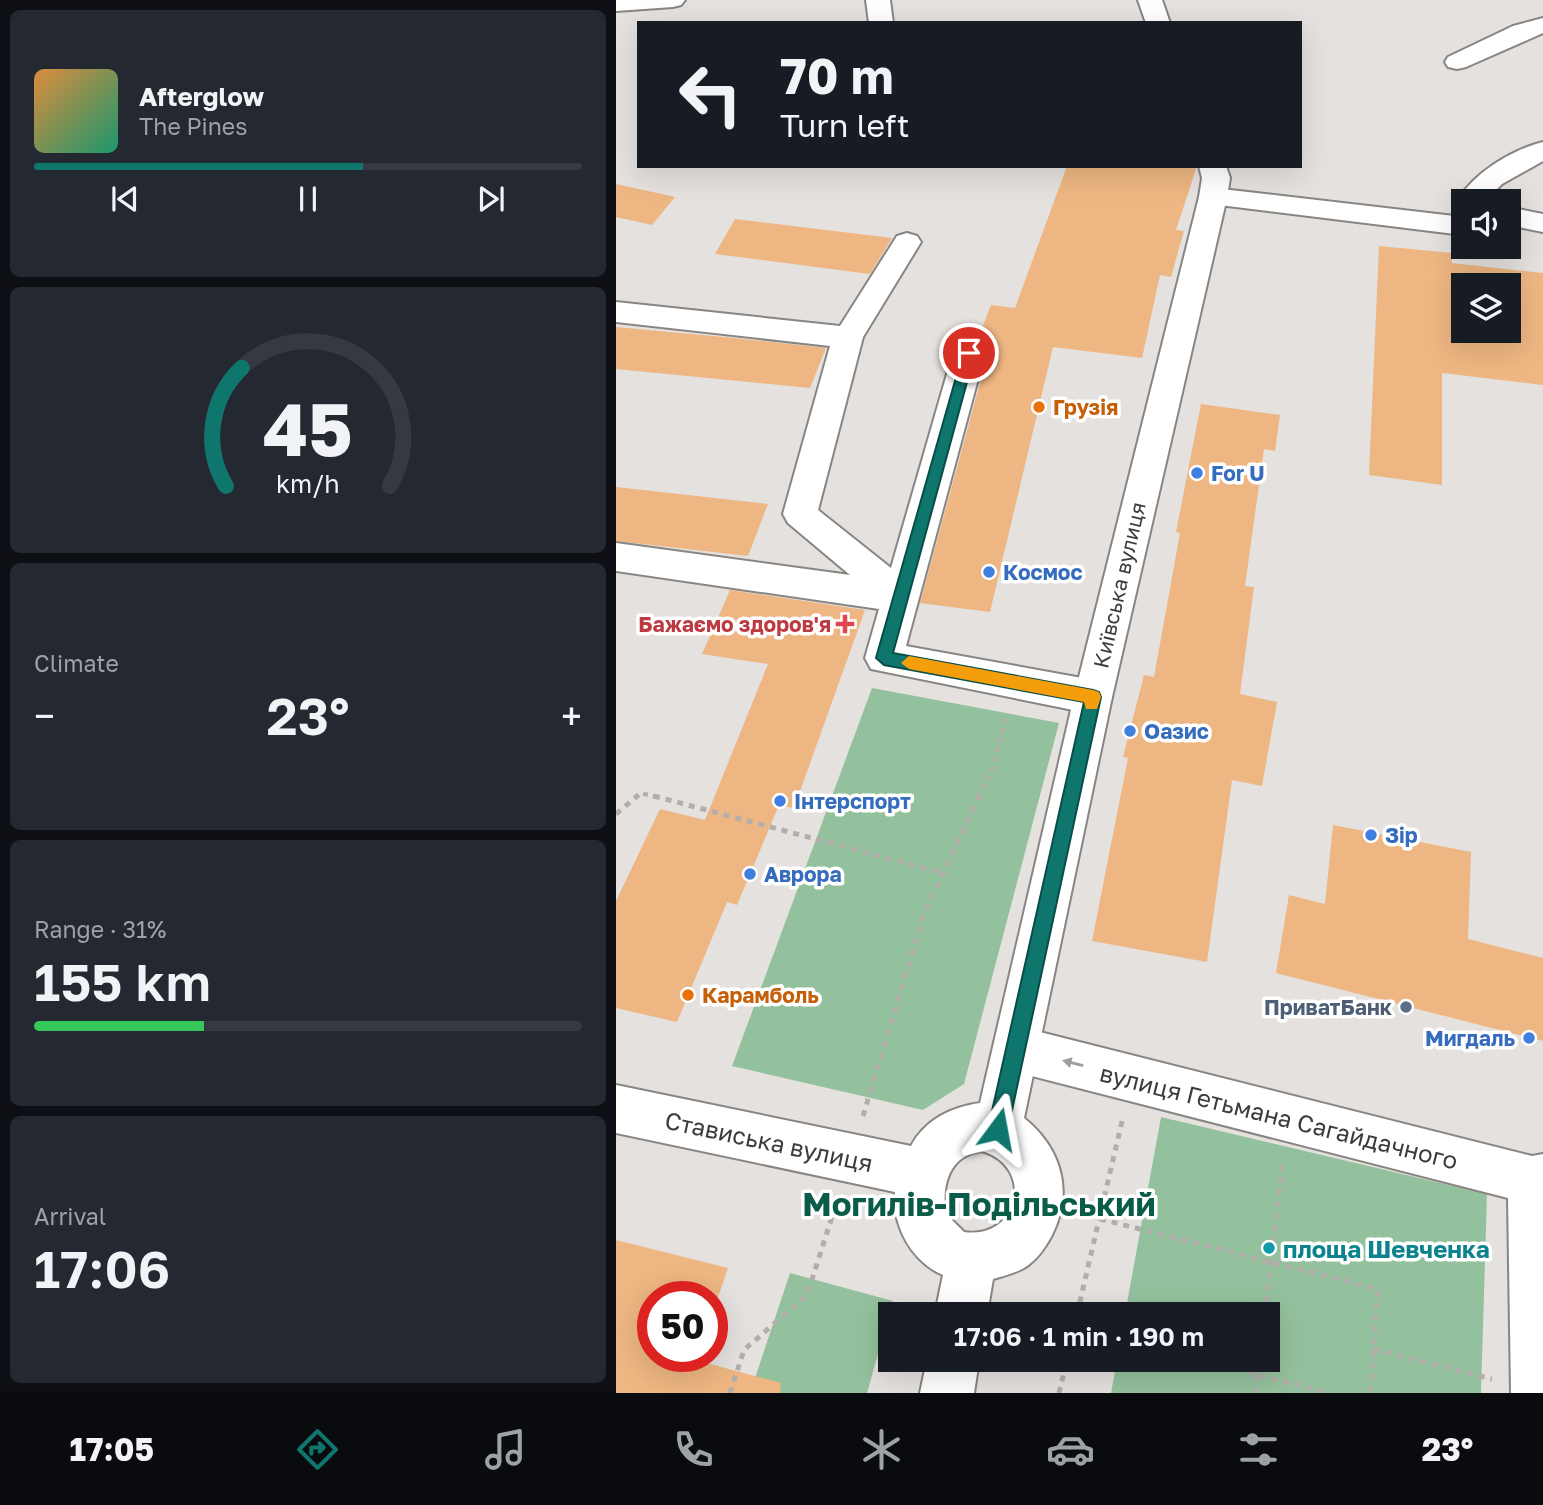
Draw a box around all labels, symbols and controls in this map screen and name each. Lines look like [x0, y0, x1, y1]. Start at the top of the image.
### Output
text: 70 m [780, 46, 894, 105]
icon: left [665, 49, 756, 140]
text: Afterglow [139, 81, 264, 112]
text: Turn left [780, 106, 909, 144]
text: The Pines [139, 112, 247, 140]
icon: previous [106, 180, 144, 218]
icon: pause [289, 180, 327, 218]
icon: next [472, 180, 510, 218]
map controls [1451, 189, 1521, 343]
button: sound [1451, 189, 1521, 259]
button: layers [1451, 273, 1521, 343]
pin [939, 323, 999, 383]
icon: arrive [950, 334, 988, 372]
text: 45 [263, 385, 353, 472]
place label: Грузія [1053, 394, 1118, 420]
marker: Грузія [1031, 399, 1047, 415]
place label: For U [1211, 460, 1265, 486]
marker: For U [1189, 465, 1205, 481]
text: km/h [276, 468, 340, 499]
street label: Київська вулиця [1087, 499, 1151, 671]
place label: Космос [1003, 559, 1083, 585]
marker: Космос [981, 564, 997, 580]
place label: Бажаємо здоров'я [638, 611, 831, 637]
marker: Бажаємо здоров'я [837, 616, 853, 632]
text: Climate [34, 649, 119, 677]
text: 23° [267, 684, 349, 746]
text: − [34, 693, 55, 738]
text: + [561, 693, 582, 738]
place label: Оазис [1144, 718, 1209, 744]
marker: Оазис [1122, 723, 1138, 739]
place label: Інтерспорт [794, 788, 911, 814]
marker: Інтерспорт [772, 793, 788, 809]
place label: Зір [1385, 822, 1418, 848]
marker: Зір [1363, 827, 1379, 843]
place label: Аврора [764, 861, 842, 887]
marker: Аврора [742, 866, 758, 882]
text: Range · 31% [34, 915, 166, 943]
text: 155 km [34, 950, 211, 1012]
place label: Карамболь [702, 982, 819, 1008]
marker: Карамболь [680, 987, 696, 1003]
place label: ПриватБанк [1264, 994, 1392, 1020]
marker: ПриватБанк [1398, 999, 1414, 1015]
place label: Мигдаль [1425, 1025, 1515, 1051]
marker: Мигдаль [1521, 1030, 1537, 1046]
one-way arrow [1062, 1057, 1084, 1068]
street label: вулиця Гетьмана Сагайдачного [1097, 1057, 1461, 1175]
position arrow [961, 1092, 1035, 1166]
street label: Стависька вулиця [662, 1105, 876, 1177]
district label: Могилів-Подільський [802, 1184, 1156, 1223]
text: Arrival [34, 1202, 106, 1230]
place label: площа Шевченка [1283, 1234, 1490, 1263]
text: 17:06 [34, 1237, 170, 1299]
marker: площа Шевченка [1261, 1240, 1277, 1256]
speed limit sign: 50 [637, 1281, 728, 1372]
text: 17:06 · 1 min · 190 m [954, 1321, 1204, 1352]
icon: directions [293, 1425, 342, 1474]
icon: music [481, 1425, 530, 1474]
icon: phone [669, 1425, 718, 1474]
icon: climate [857, 1425, 906, 1474]
icon: car [1046, 1425, 1095, 1474]
icon: filters [1234, 1425, 1283, 1474]
text: 17:05 [70, 1430, 154, 1468]
text: 23° [1422, 1430, 1473, 1468]

